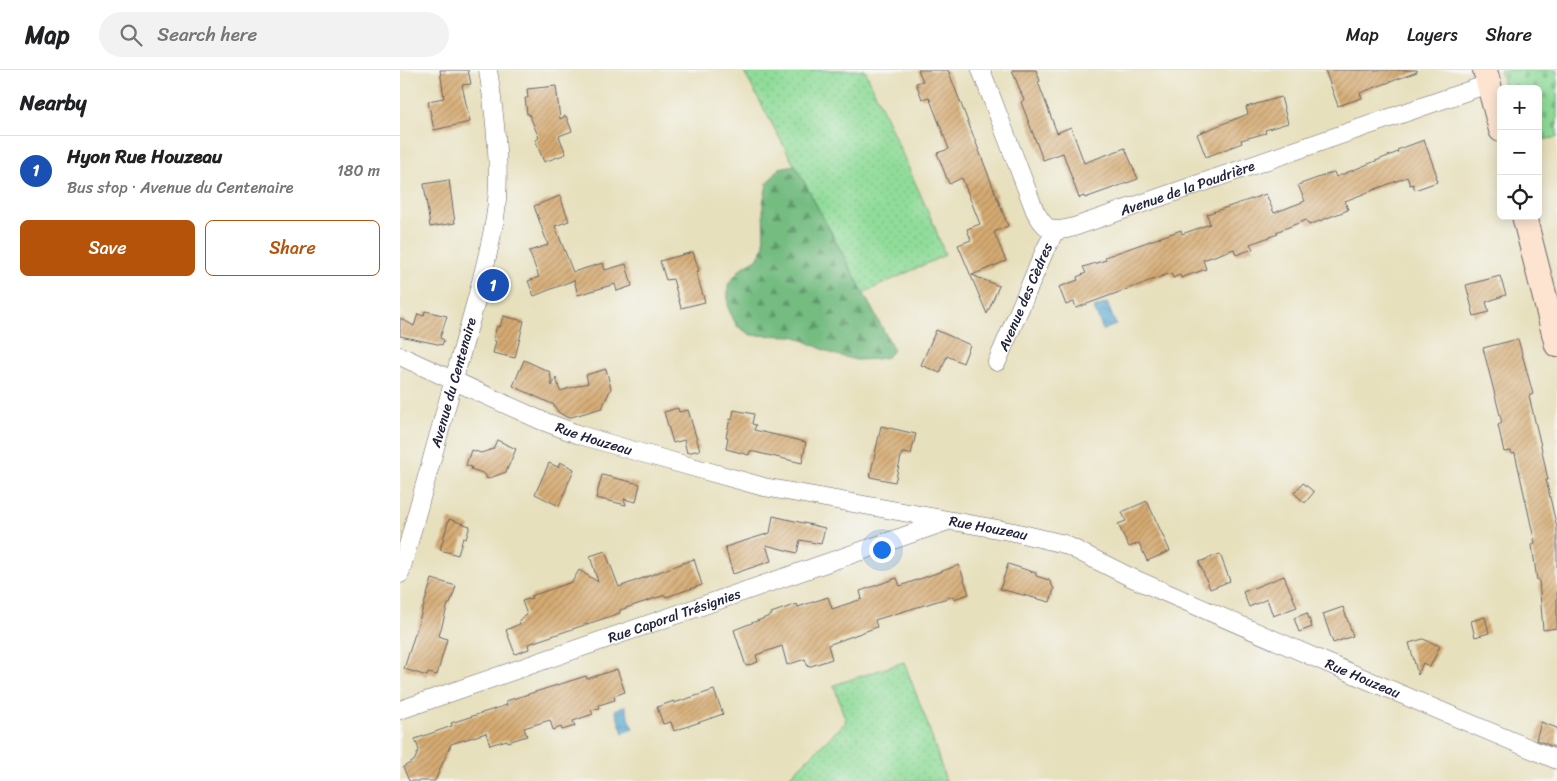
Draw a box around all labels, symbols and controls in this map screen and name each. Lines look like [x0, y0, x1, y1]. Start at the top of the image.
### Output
search box [99, 12, 449, 57]
text: Map [25, 14, 69, 56]
text: Search here [157, 18, 257, 51]
text: Map [1346, 19, 1379, 51]
text: Layers [1407, 19, 1458, 51]
text: Share [1486, 19, 1532, 51]
icon: search [117, 21, 145, 49]
text: Nearby [20, 84, 86, 122]
map controls [1497, 85, 1542, 220]
button: + [1497, 85, 1542, 130]
button: − [1497, 130, 1542, 175]
text: Hyon Rue Houzeau [67, 140, 222, 173]
street label: Avenue de la Poudrière [1116, 153, 1258, 223]
text: 1 [33, 156, 39, 185]
text: 180 m [337, 156, 380, 185]
text: Bus stop · Avenue du Centenaire [67, 173, 294, 202]
button: locate [1497, 175, 1542, 220]
button: Save [20, 220, 195, 276]
button: Share [205, 220, 380, 276]
street label: Avenue des Cèdres [990, 237, 1060, 356]
pin: 1 [477, 266, 509, 304]
street label: Avenue du Centenaire [423, 314, 483, 451]
street label: Rue Houzeau [552, 414, 636, 462]
street label: Rue Houzeau [947, 508, 1031, 548]
your location [869, 537, 895, 563]
street label: Rue Caporal Trésignies [604, 581, 744, 650]
street label: Rue Houzeau [1321, 651, 1405, 705]

